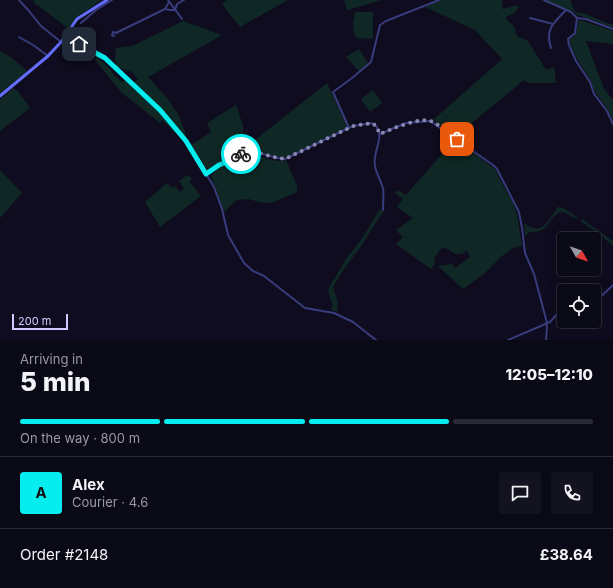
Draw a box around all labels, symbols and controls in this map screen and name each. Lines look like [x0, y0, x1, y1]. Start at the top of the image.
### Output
pin [62, 27, 96, 61]
icon: home [68, 33, 90, 55]
pin [440, 122, 474, 156]
icon: bag [446, 128, 468, 150]
courier [221, 134, 261, 174]
icon: bike [230, 143, 252, 165]
north arrow [557, 232, 601, 276]
map controls [557, 232, 601, 328]
button: locate [557, 284, 601, 328]
scale bar [12, 312, 68, 331]
text: 200 m [18, 314, 51, 328]
text: Arriving in [20, 351, 83, 367]
text: 12:05–12:10 [505, 365, 593, 384]
text: 5 min [20, 366, 91, 397]
text: On the way · 800 m [20, 430, 140, 446]
button: chat [499, 472, 541, 514]
button: phone [551, 472, 593, 514]
text: Alex [72, 475, 105, 494]
text: A [35, 483, 47, 502]
text: Courier · 4.6 [72, 494, 148, 510]
text: Order #2148 [20, 545, 108, 564]
text: £38.64 [540, 545, 593, 564]

